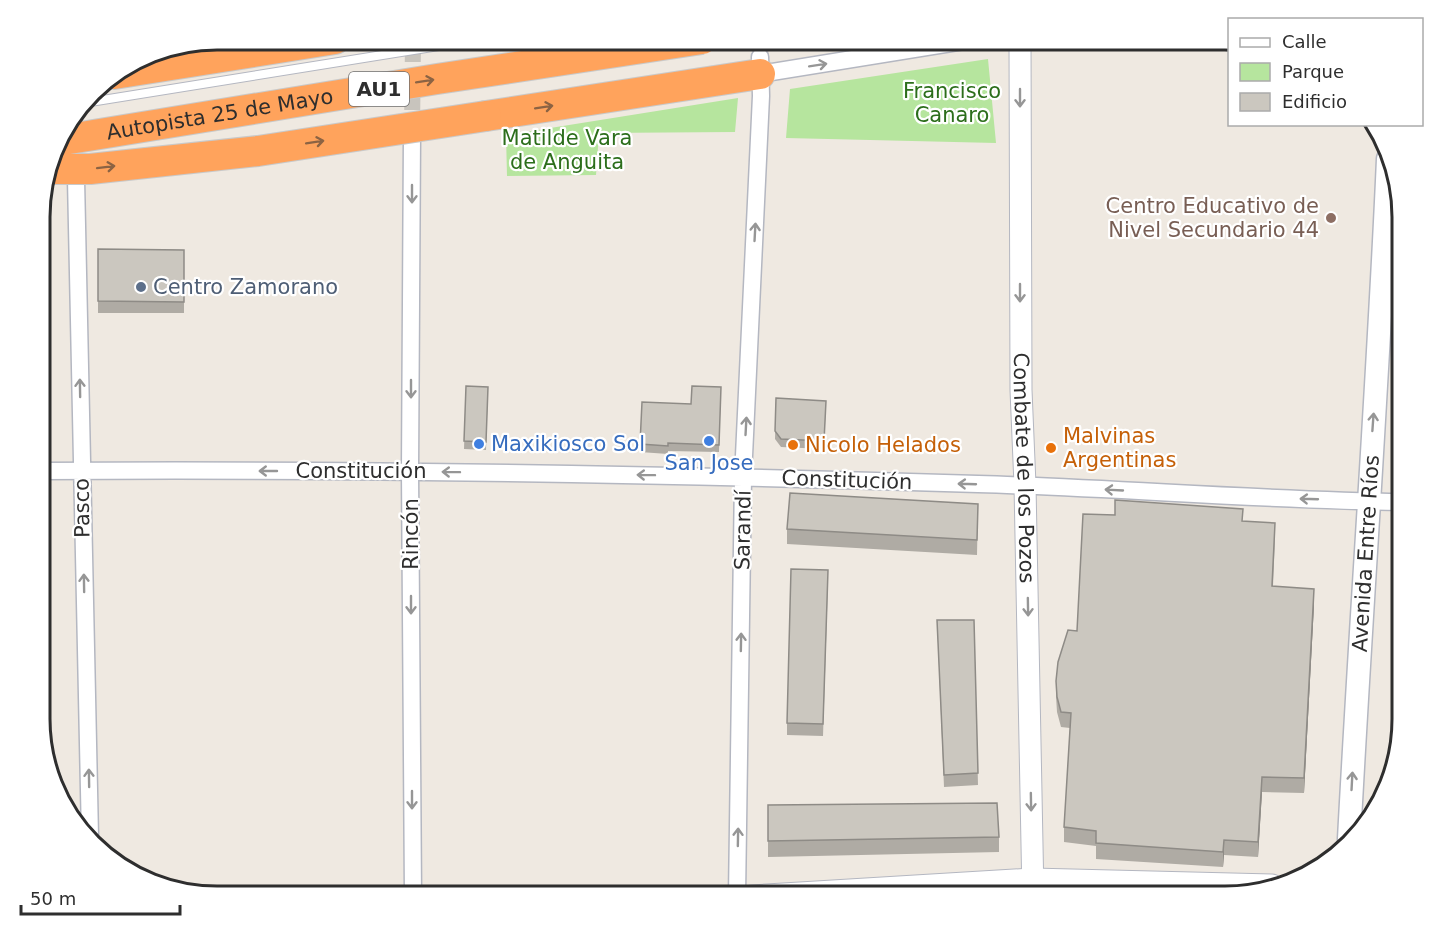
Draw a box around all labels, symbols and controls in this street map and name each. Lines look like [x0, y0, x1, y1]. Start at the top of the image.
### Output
legend [1228, 18, 1423, 126]
text: Calle [1282, 31, 1327, 52]
one-way arrow [808, 59, 828, 70]
text: Parque [1282, 61, 1344, 82]
road number: AU1 [349, 72, 409, 106]
one-way arrow [415, 75, 435, 86]
park label: Francisco Canaro [903, 79, 1001, 127]
street label: Autopista 25 de Mayo [105, 84, 335, 145]
one-way arrow [1014, 87, 1026, 107]
text: Edificio [1282, 91, 1347, 112]
one-way arrow [534, 101, 554, 112]
park label: Matilde Vara de Anguita [502, 126, 632, 174]
one-way arrow [305, 136, 325, 147]
one-way arrow [96, 162, 116, 173]
one-way arrow [406, 183, 418, 203]
place label: Centro Educativo de Nivel Secundario 44 [1106, 194, 1319, 242]
marker: Centro Educativo de Nivel Secundario 44 [1324, 211, 1338, 225]
one-way arrow [749, 222, 760, 242]
place label: Centro Zamorano [153, 275, 338, 299]
marker: Centro Zamorano [134, 280, 148, 294]
one-way arrow [1014, 282, 1026, 302]
street label: Combate de los Pozos [1009, 352, 1039, 584]
one-way arrow [405, 378, 417, 398]
one-way arrow [74, 379, 86, 399]
one-way arrow [1368, 412, 1379, 432]
one-way arrow [740, 417, 751, 437]
place label: Malvinas Argentinas [1063, 424, 1176, 472]
place label: Maxikiosco Sol [491, 432, 645, 456]
place label: Nicolo Helados [805, 433, 961, 457]
marker: San Jose [702, 434, 716, 448]
marker: Maxikiosco Sol [472, 437, 486, 451]
marker: Nicolo Helados [786, 438, 800, 452]
marker: Malvinas Argentinas [1044, 441, 1058, 455]
place label: San Jose [664, 451, 754, 475]
street label: Avenida Entre Ríos [1348, 454, 1384, 653]
street label: Constitución [296, 459, 426, 483]
one-way arrow [258, 465, 278, 477]
one-way arrow [442, 466, 462, 477]
street label: Constitución [781, 466, 913, 494]
one-way arrow [637, 469, 657, 481]
street label: Pasco [69, 478, 95, 538]
one-way arrow [958, 478, 977, 489]
one-way arrow [1105, 484, 1125, 495]
street label: Sarandí [730, 489, 756, 570]
one-way arrow [1300, 493, 1320, 504]
street label: Rincón [399, 498, 423, 570]
one-way arrow [78, 574, 90, 594]
one-way arrow [405, 594, 417, 614]
one-way arrow [1022, 596, 1033, 616]
one-way arrow [735, 633, 747, 653]
one-way arrow [83, 769, 95, 789]
one-way arrow [1346, 771, 1357, 791]
one-way arrow [407, 789, 418, 809]
one-way arrow [1025, 791, 1037, 811]
one-way arrow [732, 828, 744, 848]
scale bar [21, 878, 180, 916]
text: 50 m [30, 888, 76, 909]

